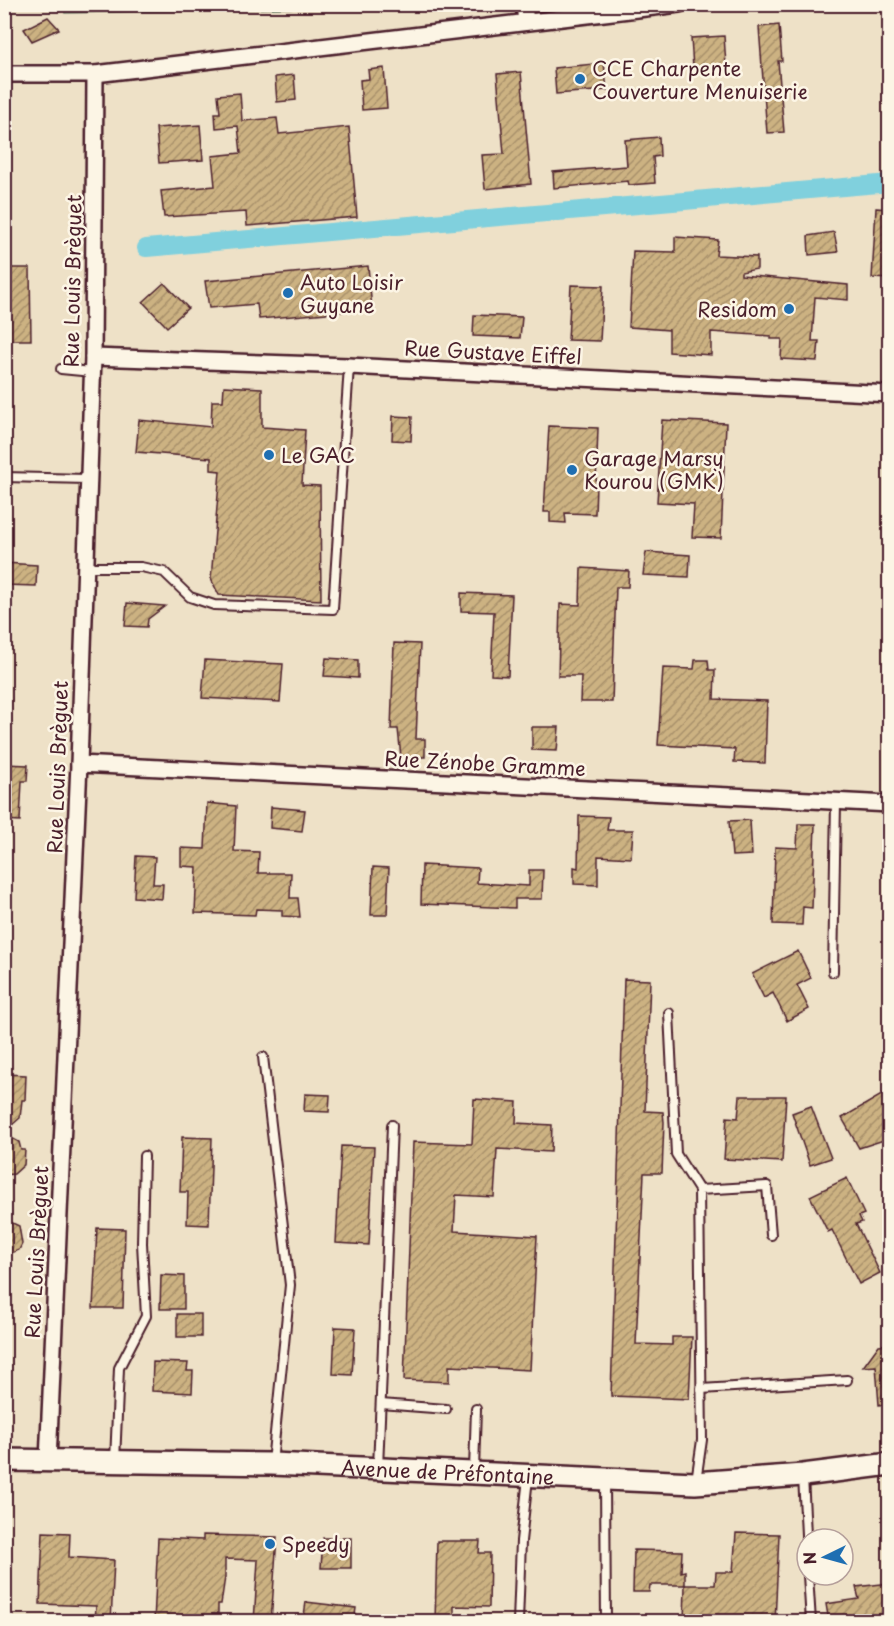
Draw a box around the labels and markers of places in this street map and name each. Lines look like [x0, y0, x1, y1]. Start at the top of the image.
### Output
place label: CCE Charpente Couverture Menuiserie [592, 53, 808, 106]
marker: CCE Charpente Couverture Menuiserie [573, 72, 587, 86]
place label: Auto Loisir Guyane [300, 267, 403, 320]
marker: Auto Loisir Guyane [281, 286, 295, 300]
place label: Residom [697, 294, 777, 324]
marker: Residom [782, 302, 796, 316]
place label: Le GAC [281, 440, 355, 470]
place label: Garage Marsy Kourou (GMK) [584, 443, 724, 496]
marker: Le GAC [262, 448, 276, 462]
marker: Garage Marsy Kourou (GMK) [565, 463, 579, 477]
place label: Speedy [282, 1529, 350, 1559]
marker: Speedy [263, 1537, 277, 1551]

